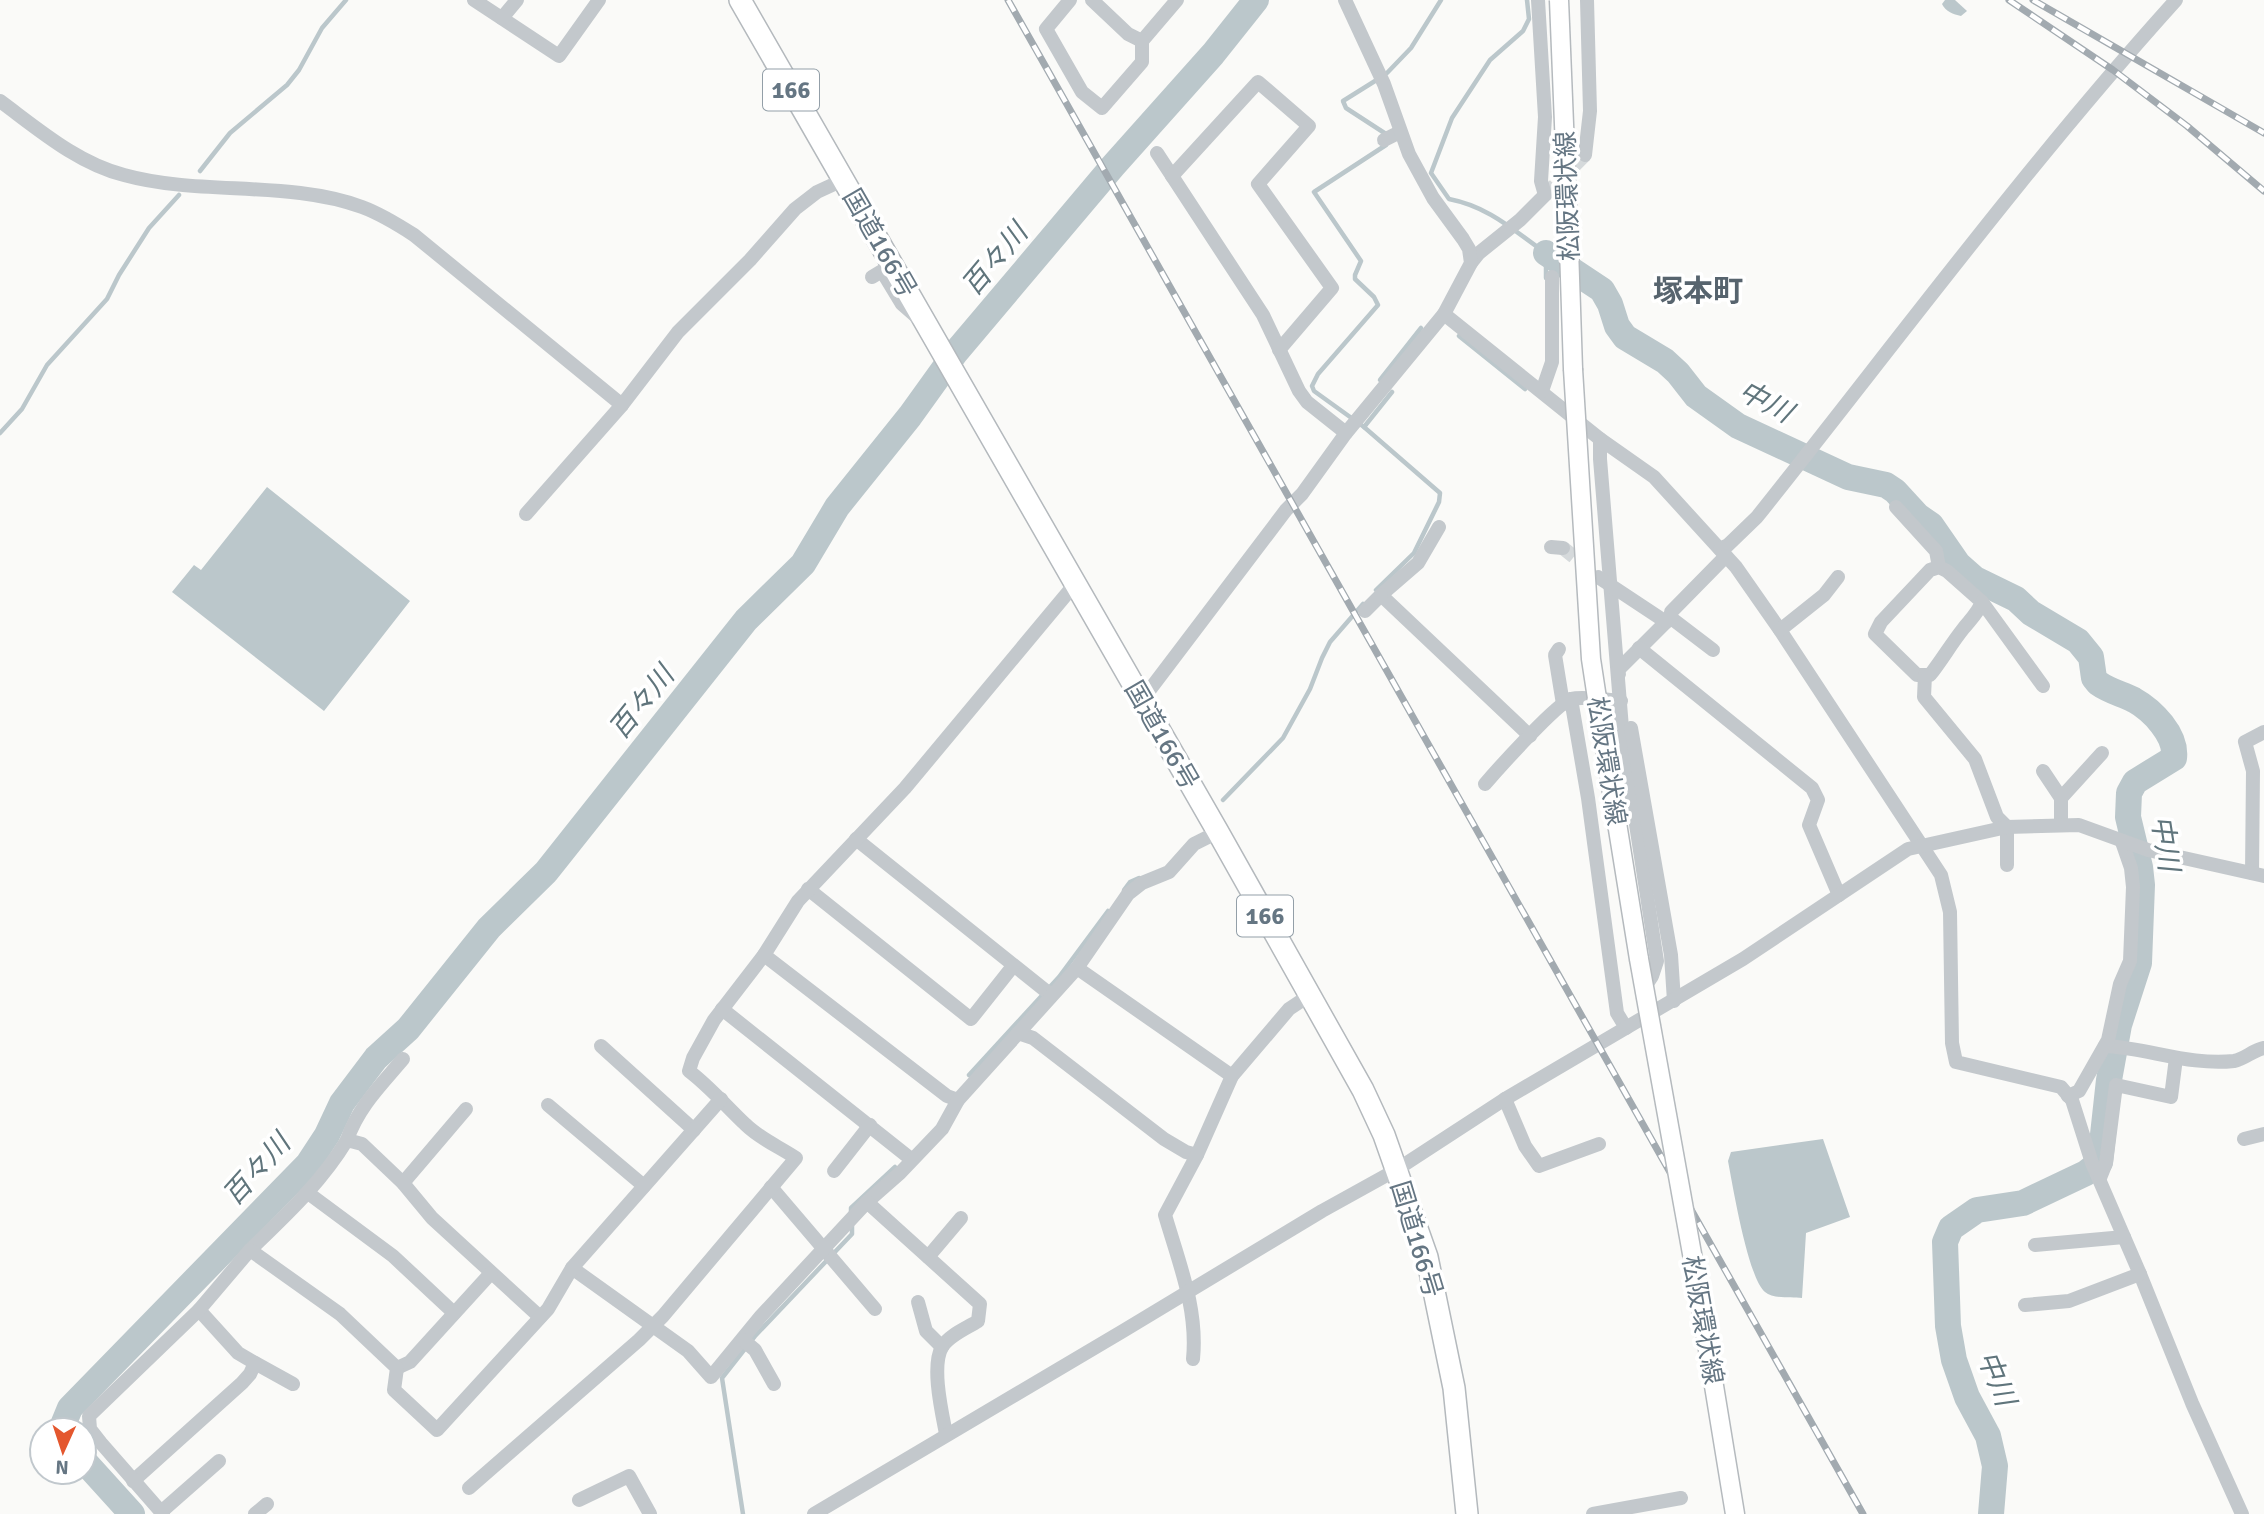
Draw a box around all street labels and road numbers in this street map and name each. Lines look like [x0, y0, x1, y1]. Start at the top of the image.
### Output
road number: 166 [763, 70, 819, 110]
street label: 松阪環状線 [1550, 130, 1586, 261]
street label: 国道166号 [835, 183, 923, 304]
street label: 国道166号 [1117, 675, 1205, 796]
street label: 松阪環状線 [1580, 694, 1632, 828]
road number: 166 [1237, 896, 1293, 936]
street label: 国道166号 [1383, 1177, 1449, 1301]
street label: 松阪環状線 [1675, 1253, 1729, 1387]

